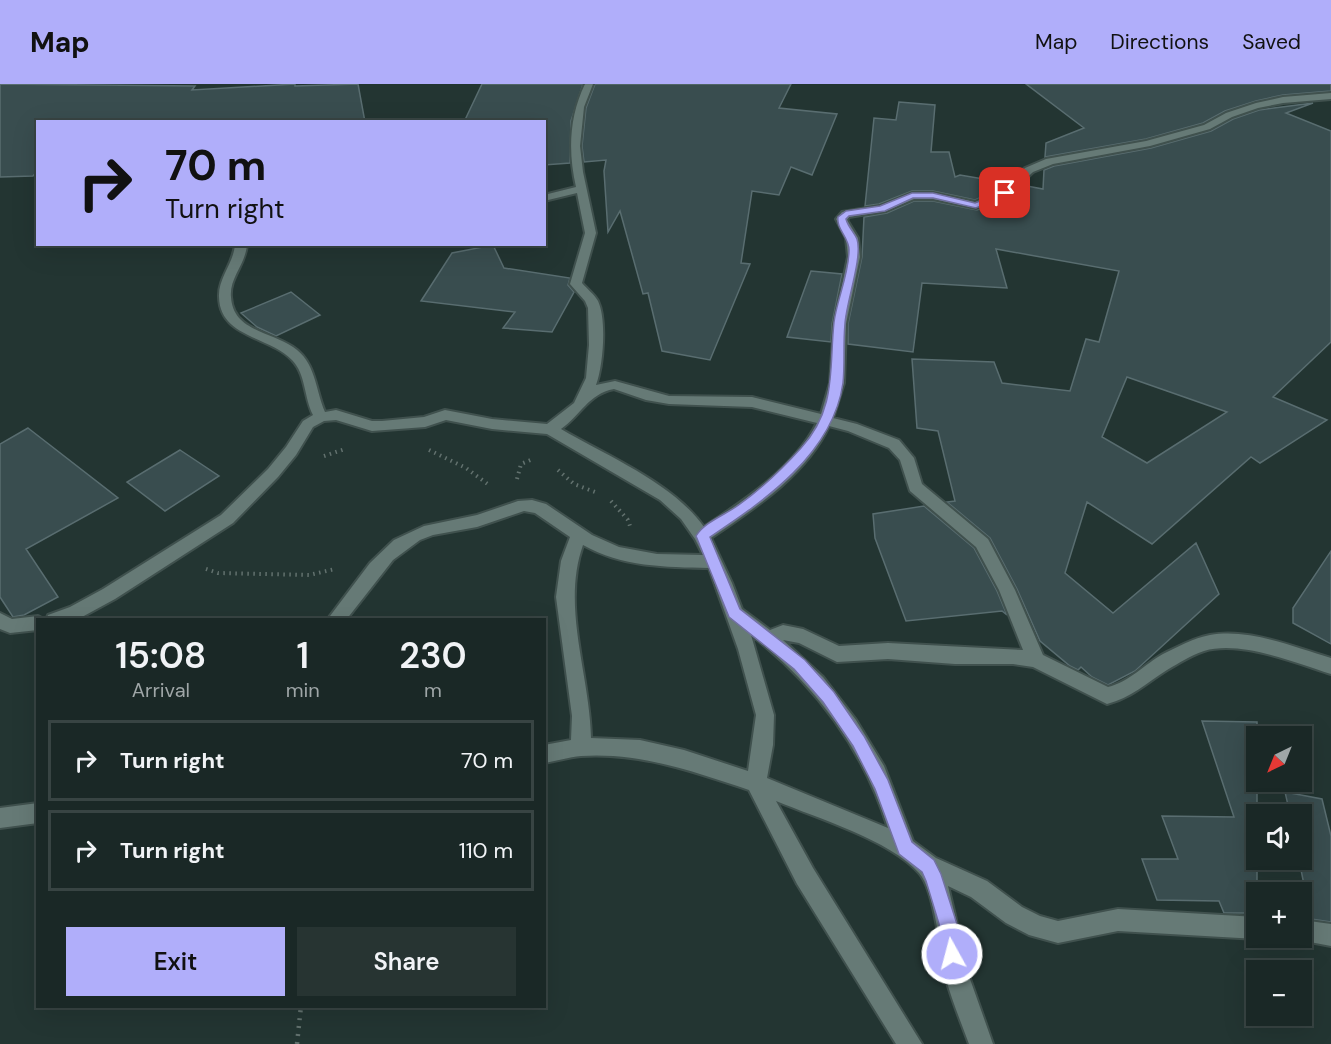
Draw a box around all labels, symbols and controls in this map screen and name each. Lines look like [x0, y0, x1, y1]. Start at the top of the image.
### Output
text: Map [30, 24, 90, 61]
text: Map [1035, 28, 1077, 56]
text: Directions [1110, 28, 1209, 56]
text: Saved [1242, 28, 1301, 56]
text: 70 m [165, 138, 266, 193]
icon: right [66, 144, 144, 222]
pin [979, 167, 1030, 218]
icon: arrive [988, 176, 1021, 209]
text: Turn right [165, 191, 285, 226]
text: 15:08 [115, 632, 206, 679]
text: 1 [296, 632, 309, 679]
text: 230 [399, 632, 467, 679]
text: Arrival [132, 677, 190, 703]
text: min [286, 677, 320, 703]
text: m [424, 677, 442, 703]
north arrow [1246, 726, 1312, 792]
map controls [1246, 726, 1312, 1026]
icon: right [69, 744, 102, 777]
text: Turn right [120, 746, 225, 775]
text: 70 m [461, 746, 513, 775]
button: sound [1246, 804, 1312, 870]
icon: right [69, 834, 102, 867]
text: Turn right [120, 836, 225, 865]
text: 110 m [459, 836, 513, 865]
button: + [1246, 882, 1312, 948]
position arrow [920, 922, 984, 986]
button: Exit [66, 927, 285, 996]
button: Share [297, 927, 516, 996]
button: − [1246, 960, 1312, 1026]

